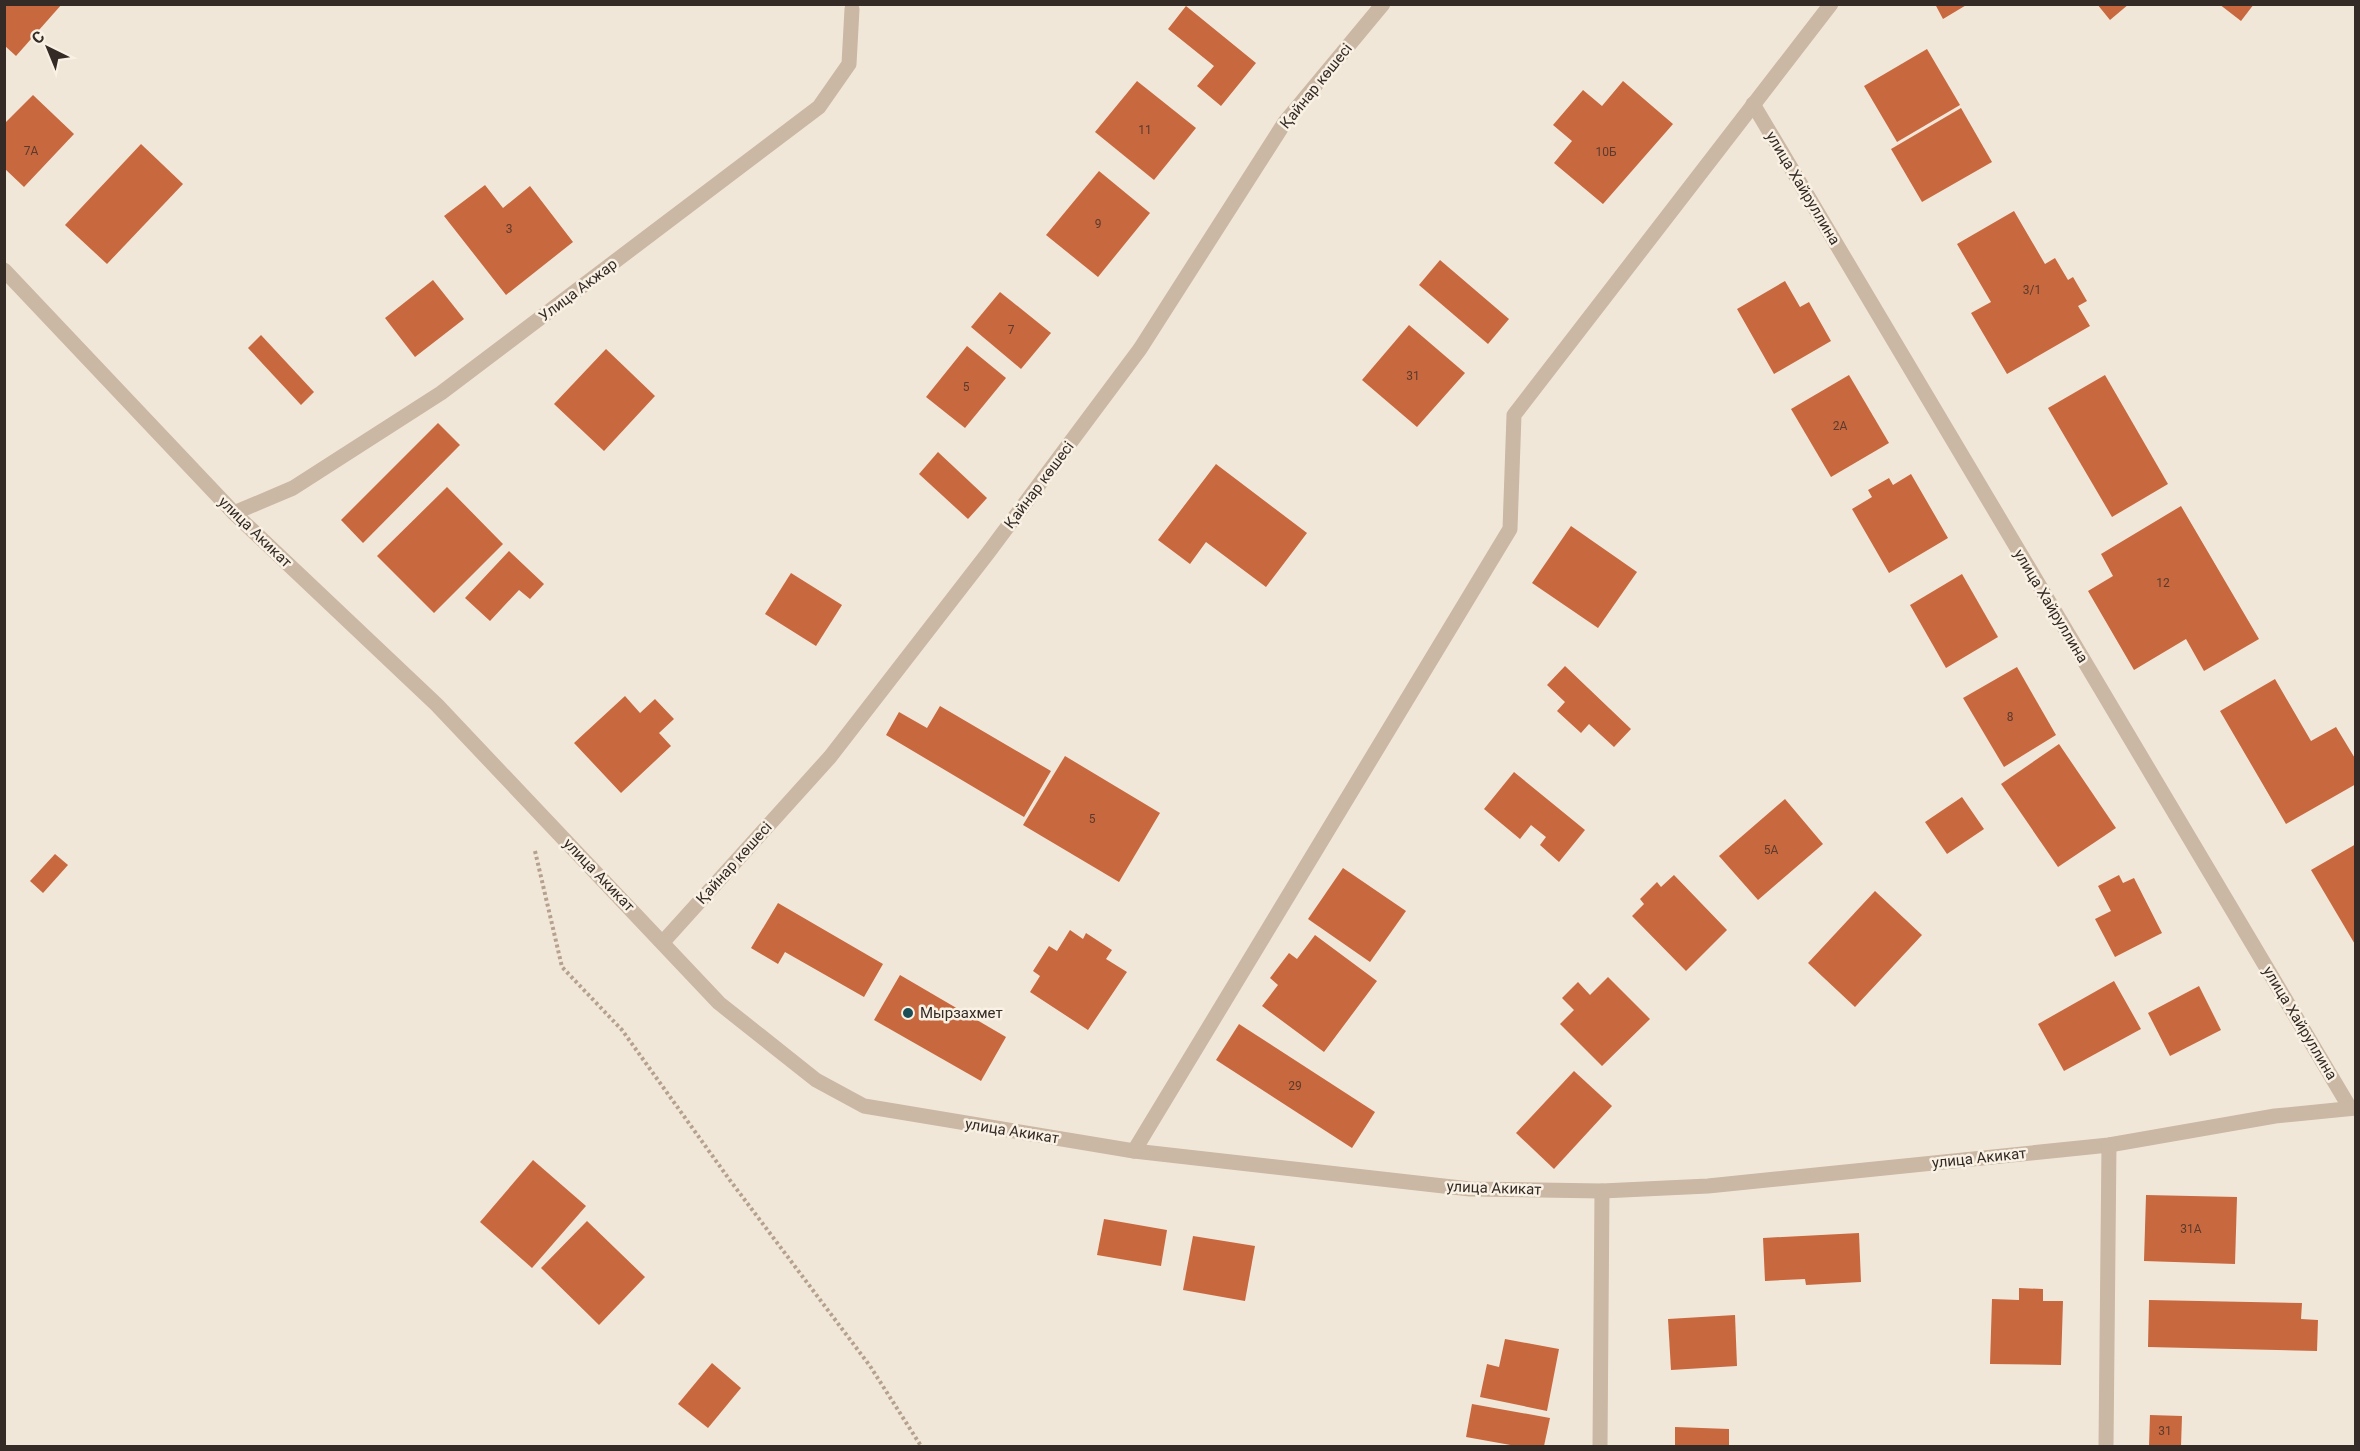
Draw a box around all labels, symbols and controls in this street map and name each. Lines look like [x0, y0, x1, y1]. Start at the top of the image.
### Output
north arrow [18, 18, 78, 78]
text: С [28, 27, 48, 48]
street label: Қайнар көшесі [1276, 40, 1356, 132]
house number: 11 [1138, 123, 1152, 137]
street label: улица Хайруллина [1762, 128, 1844, 248]
house number: 7А [24, 144, 38, 158]
house number: 10Б [1595, 145, 1617, 159]
house number: 9 [1095, 217, 1101, 231]
house number: 3 [506, 222, 512, 236]
street label: Улица Акжар [535, 255, 621, 325]
house number: 3/1 [2023, 283, 2041, 297]
house number: 7 [1008, 323, 1015, 337]
house number: 31 [1406, 369, 1420, 383]
house number: 5 [963, 380, 970, 394]
house number: 2А [1833, 419, 1847, 433]
street label: Қайнар көшесі [1000, 438, 1078, 532]
street label: улица Акикат [215, 493, 295, 571]
street label: улица Хайруллина [2010, 546, 2092, 666]
house number: 12 [2156, 576, 2170, 590]
house number: 8 [2007, 710, 2014, 724]
house number: 5 [1089, 812, 1096, 826]
street label: Қайнар көшесі [692, 818, 776, 908]
street label: улица Акикат [560, 835, 638, 915]
house number: 5А [1764, 843, 1778, 857]
street label: улица Хайруллина [2259, 963, 2341, 1083]
place label: Мырзахмет [920, 1004, 1003, 1022]
marker: Мырзахмет [901, 1006, 915, 1020]
house number: 29 [1288, 1079, 1302, 1093]
street label: улица Акикат [964, 1115, 1060, 1147]
street label: улица Акикат [1931, 1144, 2027, 1172]
street label: улица Акикат [1446, 1177, 1542, 1199]
house number: 31А [2180, 1222, 2202, 1236]
house number: 31 [2158, 1424, 2172, 1438]

